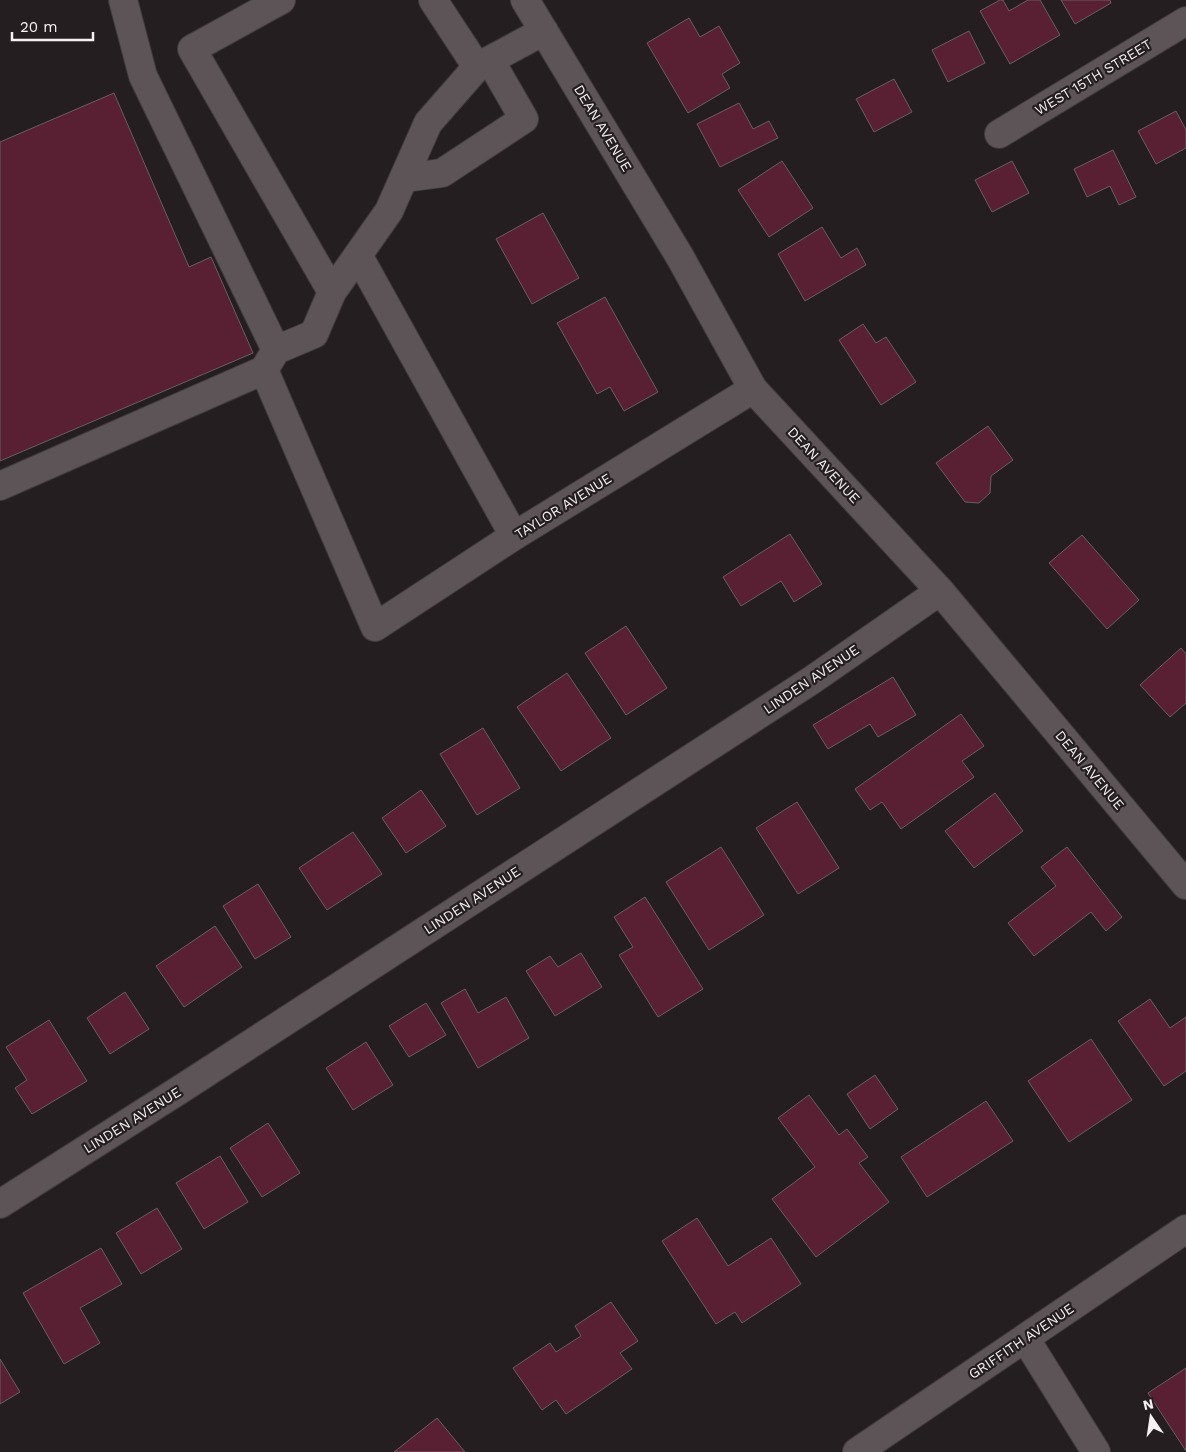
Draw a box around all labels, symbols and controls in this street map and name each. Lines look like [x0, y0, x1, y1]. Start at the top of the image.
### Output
scale bar [12, 10, 94, 42]
text: 20 m [20, 18, 58, 36]
street label: WEST 15TH STREET [1032, 36, 1155, 118]
street label: DEAN AVENUE [571, 82, 635, 174]
street label: DEAN AVENUE [785, 424, 863, 506]
street label: TAYLOR AVENUE [512, 470, 614, 542]
street label: LINDEN AVENUE [760, 641, 862, 717]
street label: DEAN AVENUE [1052, 727, 1128, 813]
street label: LINDEN AVENUE [421, 863, 523, 937]
street label: LINDEN AVENUE [80, 1084, 184, 1156]
street label: GRIFFITH AVENUE [965, 1300, 1077, 1382]
north arrow [1126, 1392, 1176, 1442]
text: N [1141, 1395, 1155, 1413]

